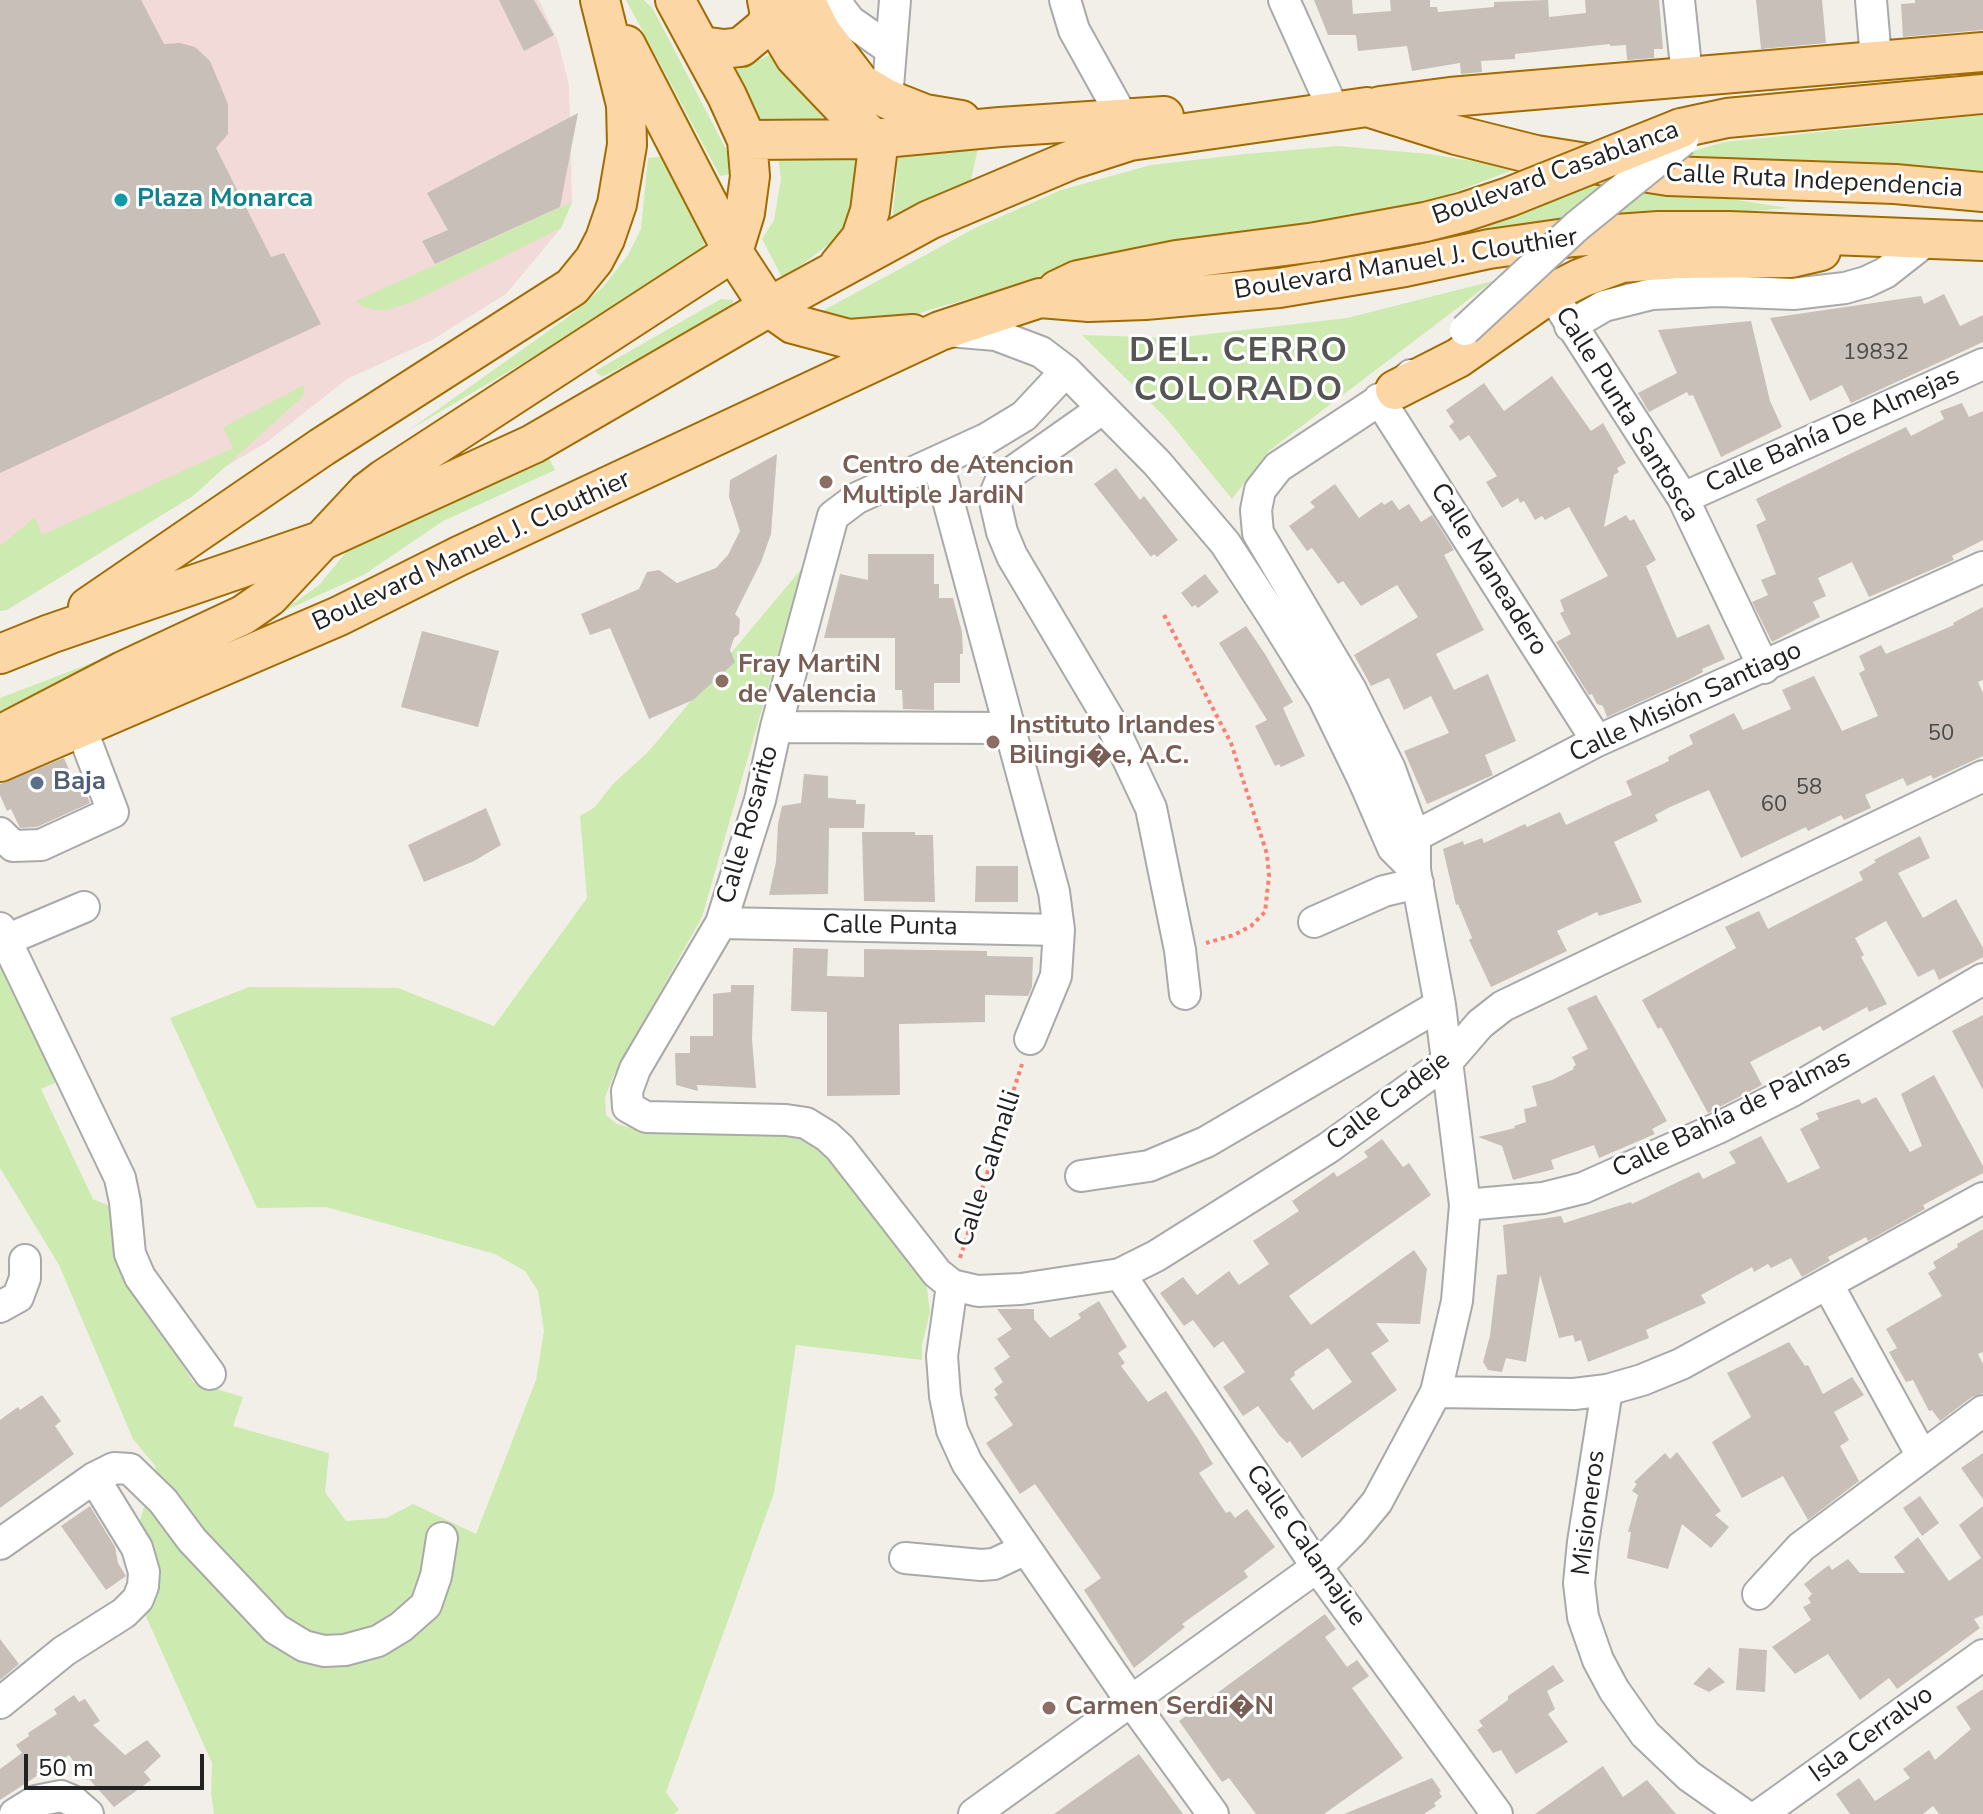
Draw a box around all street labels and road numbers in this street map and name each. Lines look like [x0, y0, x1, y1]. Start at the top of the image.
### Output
street label: Boulevard Casablanca [1429, 115, 1683, 233]
street label: Calle Ruta Independencia [1664, 159, 1964, 205]
street label: Boulevard Manuel J. Clouthier [1232, 222, 1580, 308]
street label: Calle Punta Santosca [1547, 302, 1705, 528]
street label: Calle Bahía De Almejas [1701, 361, 1965, 501]
street label: Boulevard Manuel J. Clouthier [308, 465, 636, 639]
street label: Calle Maneadero [1422, 478, 1554, 662]
street label: Calle Misión Santiago [1565, 636, 1807, 770]
street label: Calle Rosarito [712, 742, 786, 908]
street label: Calle Punta [822, 910, 958, 944]
street label: Calle Bahía de Palmas [1608, 1044, 1856, 1186]
street label: Calle Cadeje [1321, 1045, 1457, 1159]
street label: Calle Calmalli [949, 1087, 1029, 1251]
street label: Misioneros [1567, 1449, 1613, 1577]
street label: Calle Calamajue [1238, 1459, 1372, 1633]
street label: Isla Cerralvo [1804, 1680, 1940, 1790]

